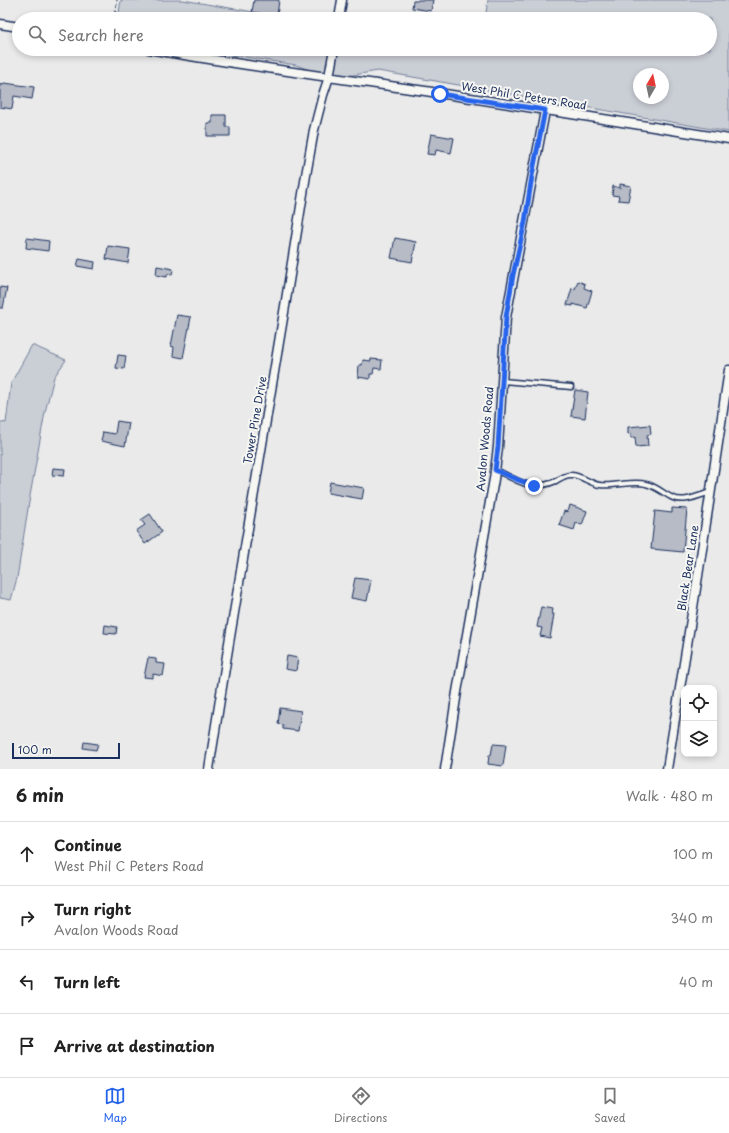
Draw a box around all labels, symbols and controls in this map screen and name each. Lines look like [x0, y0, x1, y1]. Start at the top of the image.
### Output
search box [12, 12, 717, 56]
icon: search [26, 23, 48, 45]
text: Search here [58, 23, 144, 46]
north arrow [633, 68, 669, 104]
street label: West Phil C Peters Road [460, 77, 588, 114]
route start [431, 85, 449, 103]
street label: Tower Pine Drive [238, 374, 271, 465]
street label: Avalon Woods Road [471, 386, 498, 492]
route end [525, 477, 543, 495]
street label: Black Bear Lane [672, 524, 703, 612]
map controls [681, 685, 717, 757]
button: locate [681, 685, 717, 721]
button: layers [681, 721, 717, 757]
scale bar [12, 741, 120, 760]
text: 100 m [18, 741, 52, 758]
text: 6 min [16, 782, 64, 808]
text: Walk · 480 m [626, 786, 713, 805]
text: Continue [54, 833, 122, 856]
icon: ahead [16, 843, 38, 865]
text: 100 m [673, 844, 713, 863]
text: West Phil C Peters Road [54, 856, 204, 875]
text: Turn right [54, 897, 131, 920]
icon: right [16, 907, 38, 929]
text: 340 m [670, 908, 713, 927]
text: Avalon Woods Road [54, 920, 179, 939]
text: Turn left [54, 970, 120, 993]
icon: left [16, 971, 38, 993]
text: 40 m [679, 972, 713, 991]
text: Arrive at destination [54, 1034, 215, 1057]
icon: arrive [16, 1035, 38, 1057]
tab: Map [103, 1085, 127, 1126]
tab: Directions [334, 1085, 387, 1126]
tab: Saved [594, 1085, 626, 1126]

